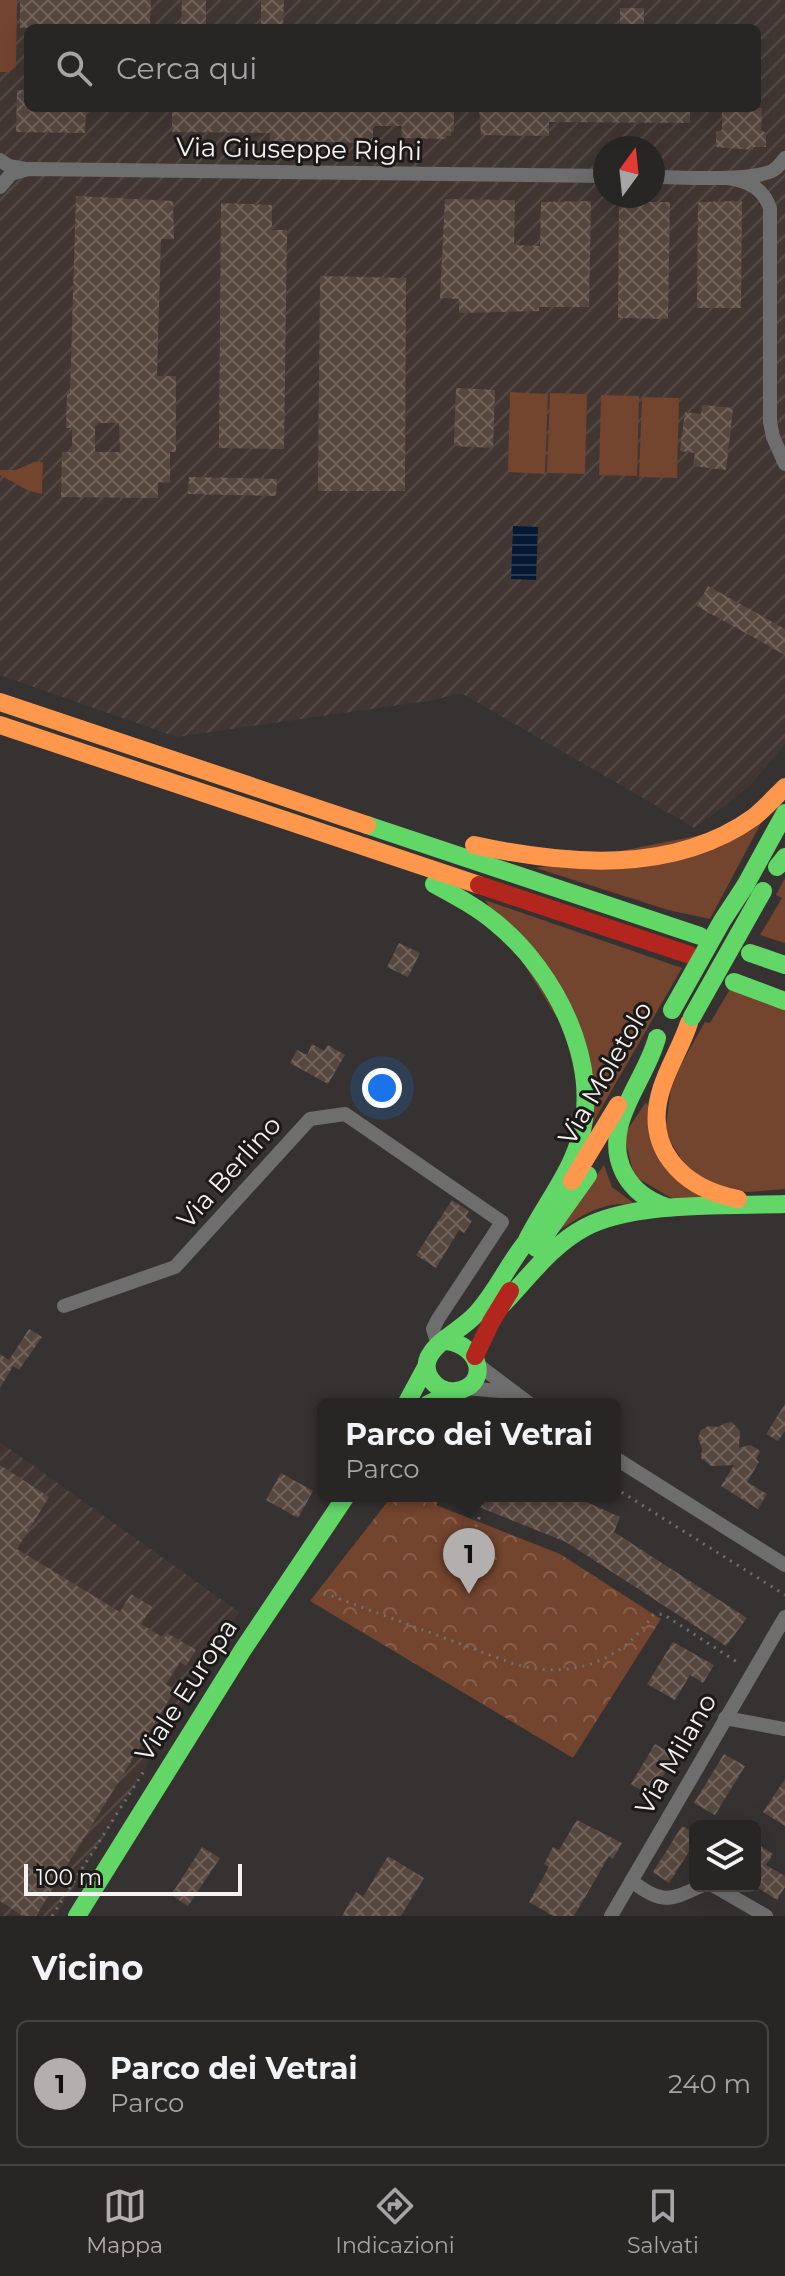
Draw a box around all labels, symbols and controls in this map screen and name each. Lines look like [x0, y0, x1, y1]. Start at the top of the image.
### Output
search box [24, 24, 761, 112]
icon: search [52, 46, 96, 90]
text: Cerca qui [116, 50, 257, 87]
street label: Via Giuseppe Righi [176, 131, 422, 167]
north arrow [593, 136, 665, 208]
street label: Via Moletolo [551, 996, 659, 1150]
your location [362, 1068, 402, 1108]
street label: Via Berlino [170, 1109, 288, 1235]
popup [317, 1398, 621, 1502]
text: Parco dei Vetrai [345, 1416, 593, 1453]
text: Parco [345, 1453, 420, 1485]
pin: 1 [443, 1528, 495, 1594]
street label: Viale Europa [128, 1613, 244, 1767]
street label: Via Milano [628, 1688, 724, 1820]
map controls [689, 1820, 761, 1892]
button: layers [689, 1820, 761, 1892]
scale bar [24, 1860, 242, 1896]
text: 100 m [36, 1864, 102, 1891]
text: Vicino [32, 1947, 144, 1989]
text: Parco dei Vetrai [110, 2050, 358, 2087]
text: 1 [55, 2068, 65, 2100]
text: 240 m [668, 2068, 751, 2100]
text: Parco [110, 2087, 184, 2119]
tab: Mappa [86, 2184, 163, 2259]
tab: Indicazioni [335, 2184, 455, 2259]
tab: Salvati [627, 2184, 699, 2259]

